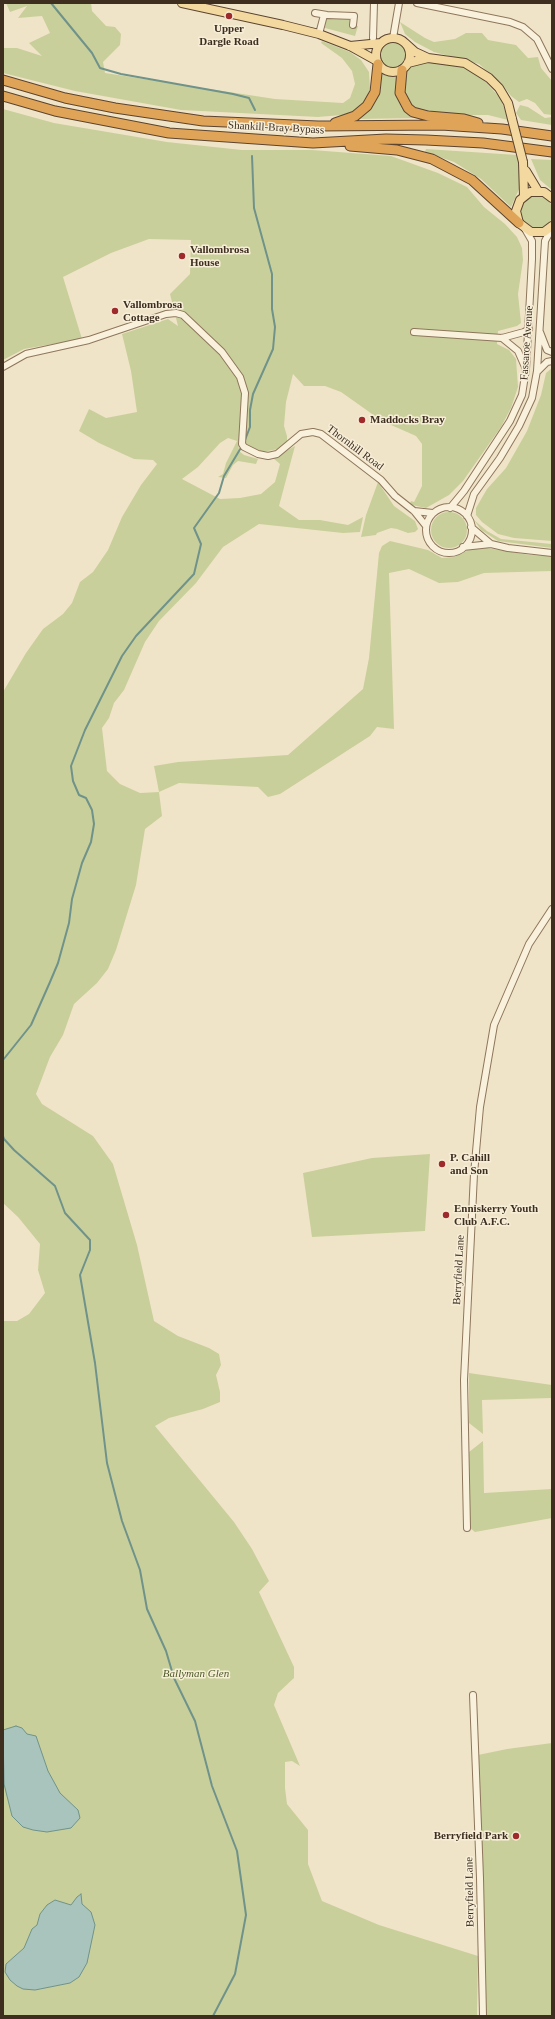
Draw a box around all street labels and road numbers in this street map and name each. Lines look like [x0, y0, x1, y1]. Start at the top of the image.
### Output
street label: Shankill-Bray Bypass [228, 119, 324, 137]
street label: Fassaroe Avenue [518, 305, 536, 381]
street label: Thornhill Road [324, 422, 386, 474]
street label: Berryfield Lane [451, 1235, 467, 1305]
street label: Berryfield Lane [463, 1857, 477, 1927]

